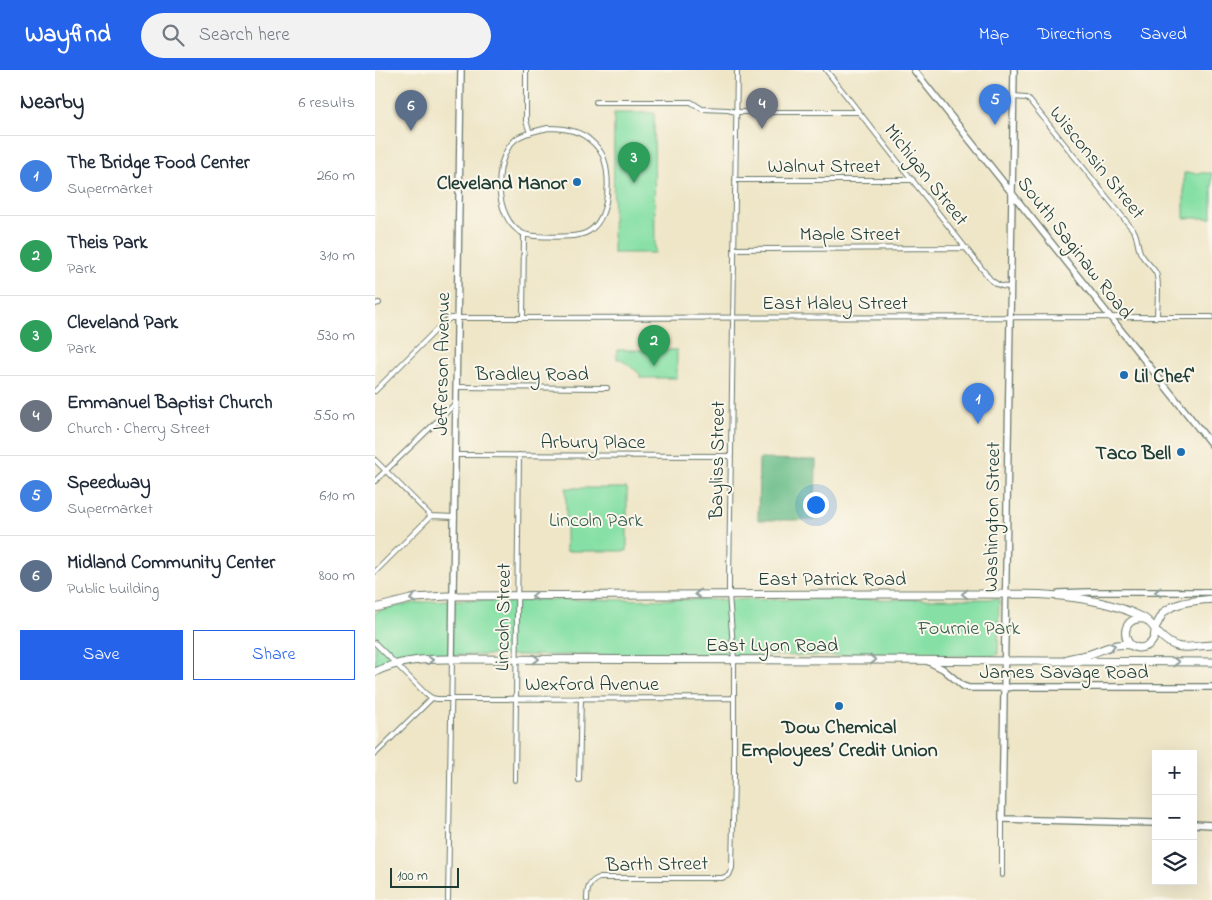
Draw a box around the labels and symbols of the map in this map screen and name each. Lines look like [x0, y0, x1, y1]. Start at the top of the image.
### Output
pin: 5 [979, 84, 1011, 125]
pin: 4 [746, 88, 778, 129]
pin: 6 [395, 90, 427, 131]
street label: Wisconsin Street [1041, 101, 1151, 227]
street label: Michigan Street [875, 118, 974, 234]
pin: 3 [618, 142, 650, 183]
street label: Walnut Street [767, 153, 881, 182]
place label: Cleveland Manor [437, 170, 568, 199]
street label: South Saginaw Road [1008, 171, 1139, 327]
marker: Cleveland Manor [571, 176, 583, 188]
street label: Maple Street [800, 221, 901, 250]
street label: East Haley Street [762, 290, 908, 319]
street label: Jefferson Avenue [428, 292, 459, 436]
pin: 2 [638, 325, 670, 366]
street label: Bradley Road [474, 361, 589, 390]
place label: Lil Chef' [1134, 363, 1195, 392]
marker: Lil Chef' [1118, 369, 1130, 381]
pin: 1 [962, 383, 994, 424]
street label: Bayliss Street [703, 400, 734, 520]
street label: Arbury Place [540, 429, 646, 458]
place label: Taco Bell [1095, 440, 1171, 469]
street label: Washington Street [978, 441, 1010, 593]
marker: Taco Bell [1175, 446, 1187, 458]
your location [803, 492, 829, 518]
park label: Lincoln Park [549, 507, 643, 536]
street label: Lincoln Street [489, 562, 520, 671]
street label: East Patrick Road [758, 566, 906, 595]
one-way arrow [1154, 587, 1162, 597]
one-way arrow [693, 589, 701, 599]
one-way arrow [961, 589, 968, 599]
one-way arrow [531, 590, 539, 601]
one-way arrow [409, 593, 417, 604]
park label: Fournie Park [917, 615, 1021, 644]
street label: East Lyon Road [706, 632, 838, 661]
one-way arrow [1108, 642, 1116, 652]
one-way arrow [426, 654, 434, 665]
one-way arrow [532, 654, 540, 664]
one-way arrow [870, 655, 877, 665]
one-way arrow [1172, 657, 1180, 667]
street label: James Savage Road [980, 659, 1148, 689]
street label: Wexford Avenue [525, 671, 659, 700]
marker: Dow Chemical Employees’ Credit Union [833, 700, 845, 712]
place label: Dow Chemical Employees’ Credit Union [740, 714, 938, 767]
street label: Barth Street [605, 850, 709, 881]
scale bar [390, 865, 459, 888]

